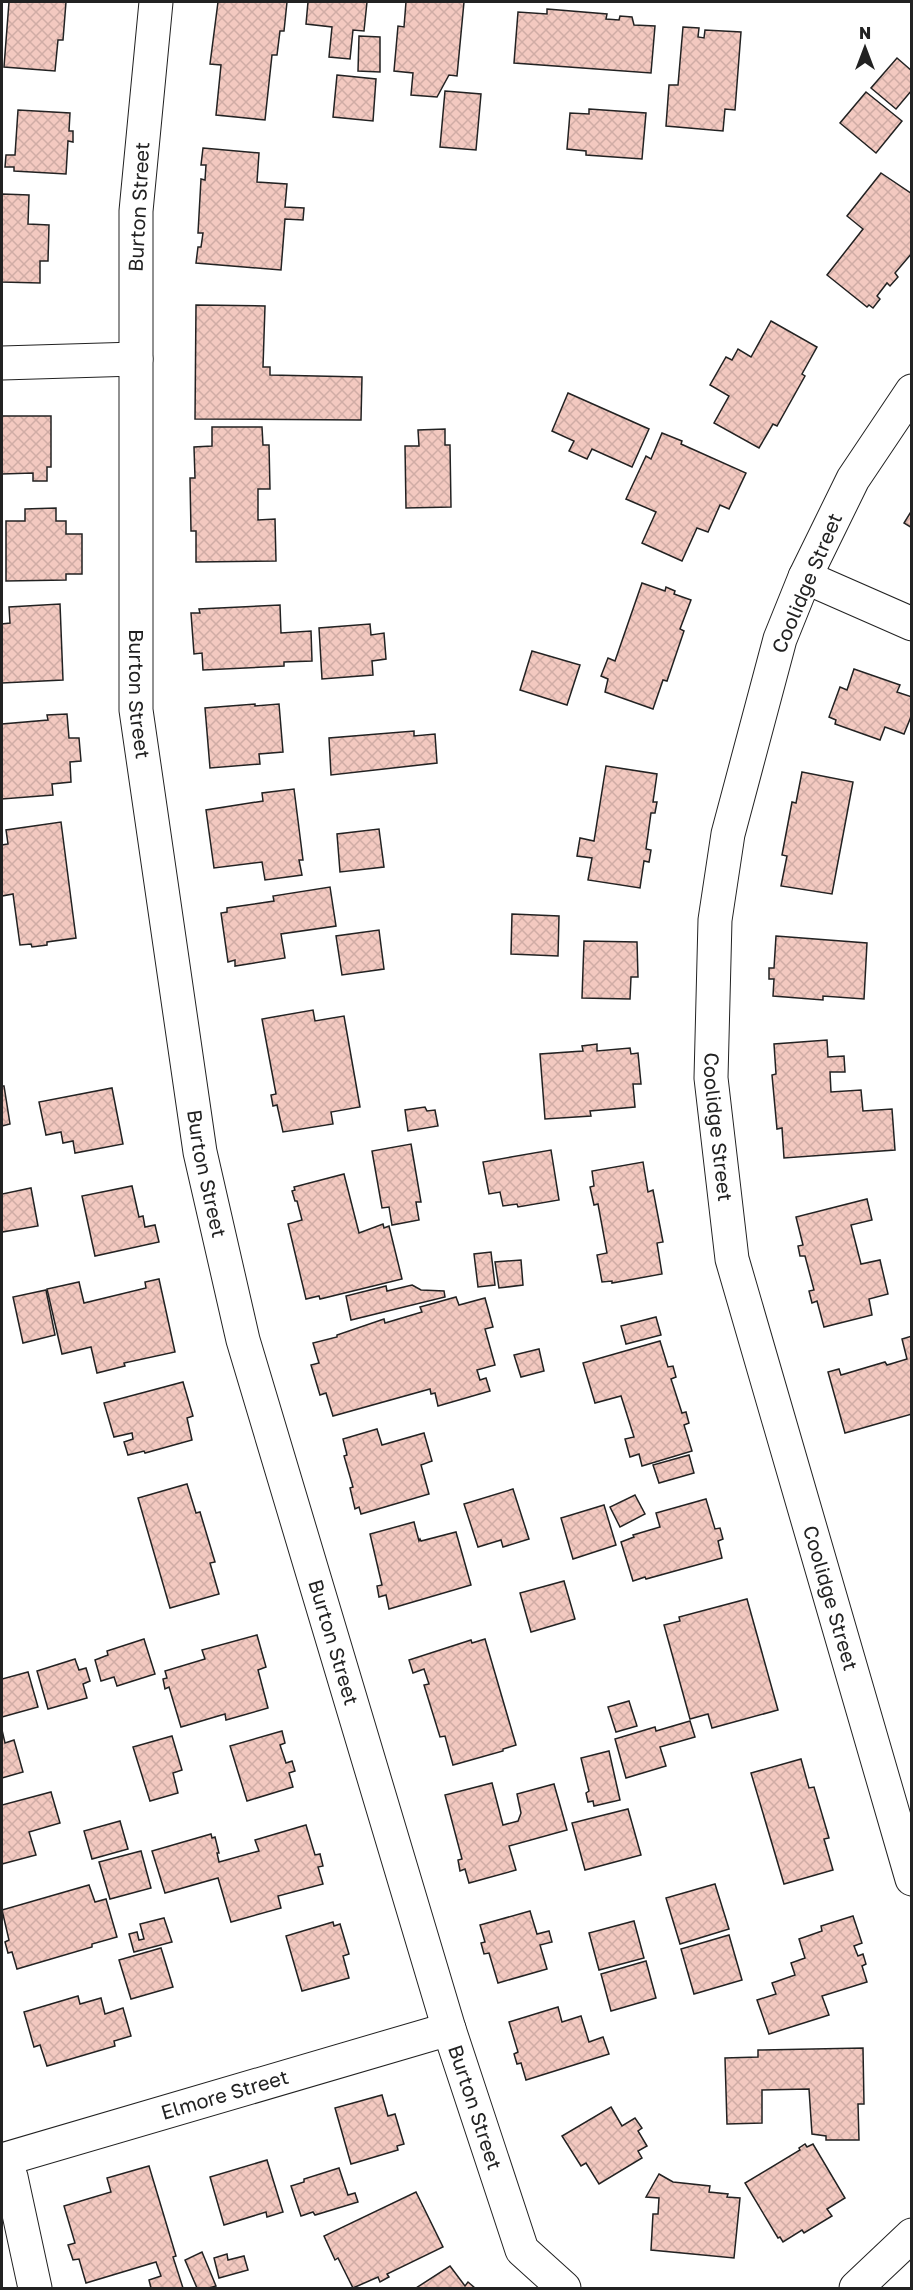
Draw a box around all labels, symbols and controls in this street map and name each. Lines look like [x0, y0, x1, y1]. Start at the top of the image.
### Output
north arrow [835, 18, 895, 78]
text: N [859, 23, 871, 43]
street label: Burton Street [123, 141, 153, 273]
street label: Coolidge Street [766, 509, 846, 656]
street label: Burton Street [125, 629, 156, 760]
street label: Coolidge Street [700, 1052, 738, 1203]
street label: Burton Street [183, 1108, 232, 1240]
street label: Coolidge Street [799, 1522, 864, 1673]
street label: Burton Street [304, 1576, 365, 1708]
street label: Burton Street [444, 2041, 508, 2173]
street label: Elmore Street [158, 2064, 291, 2124]

